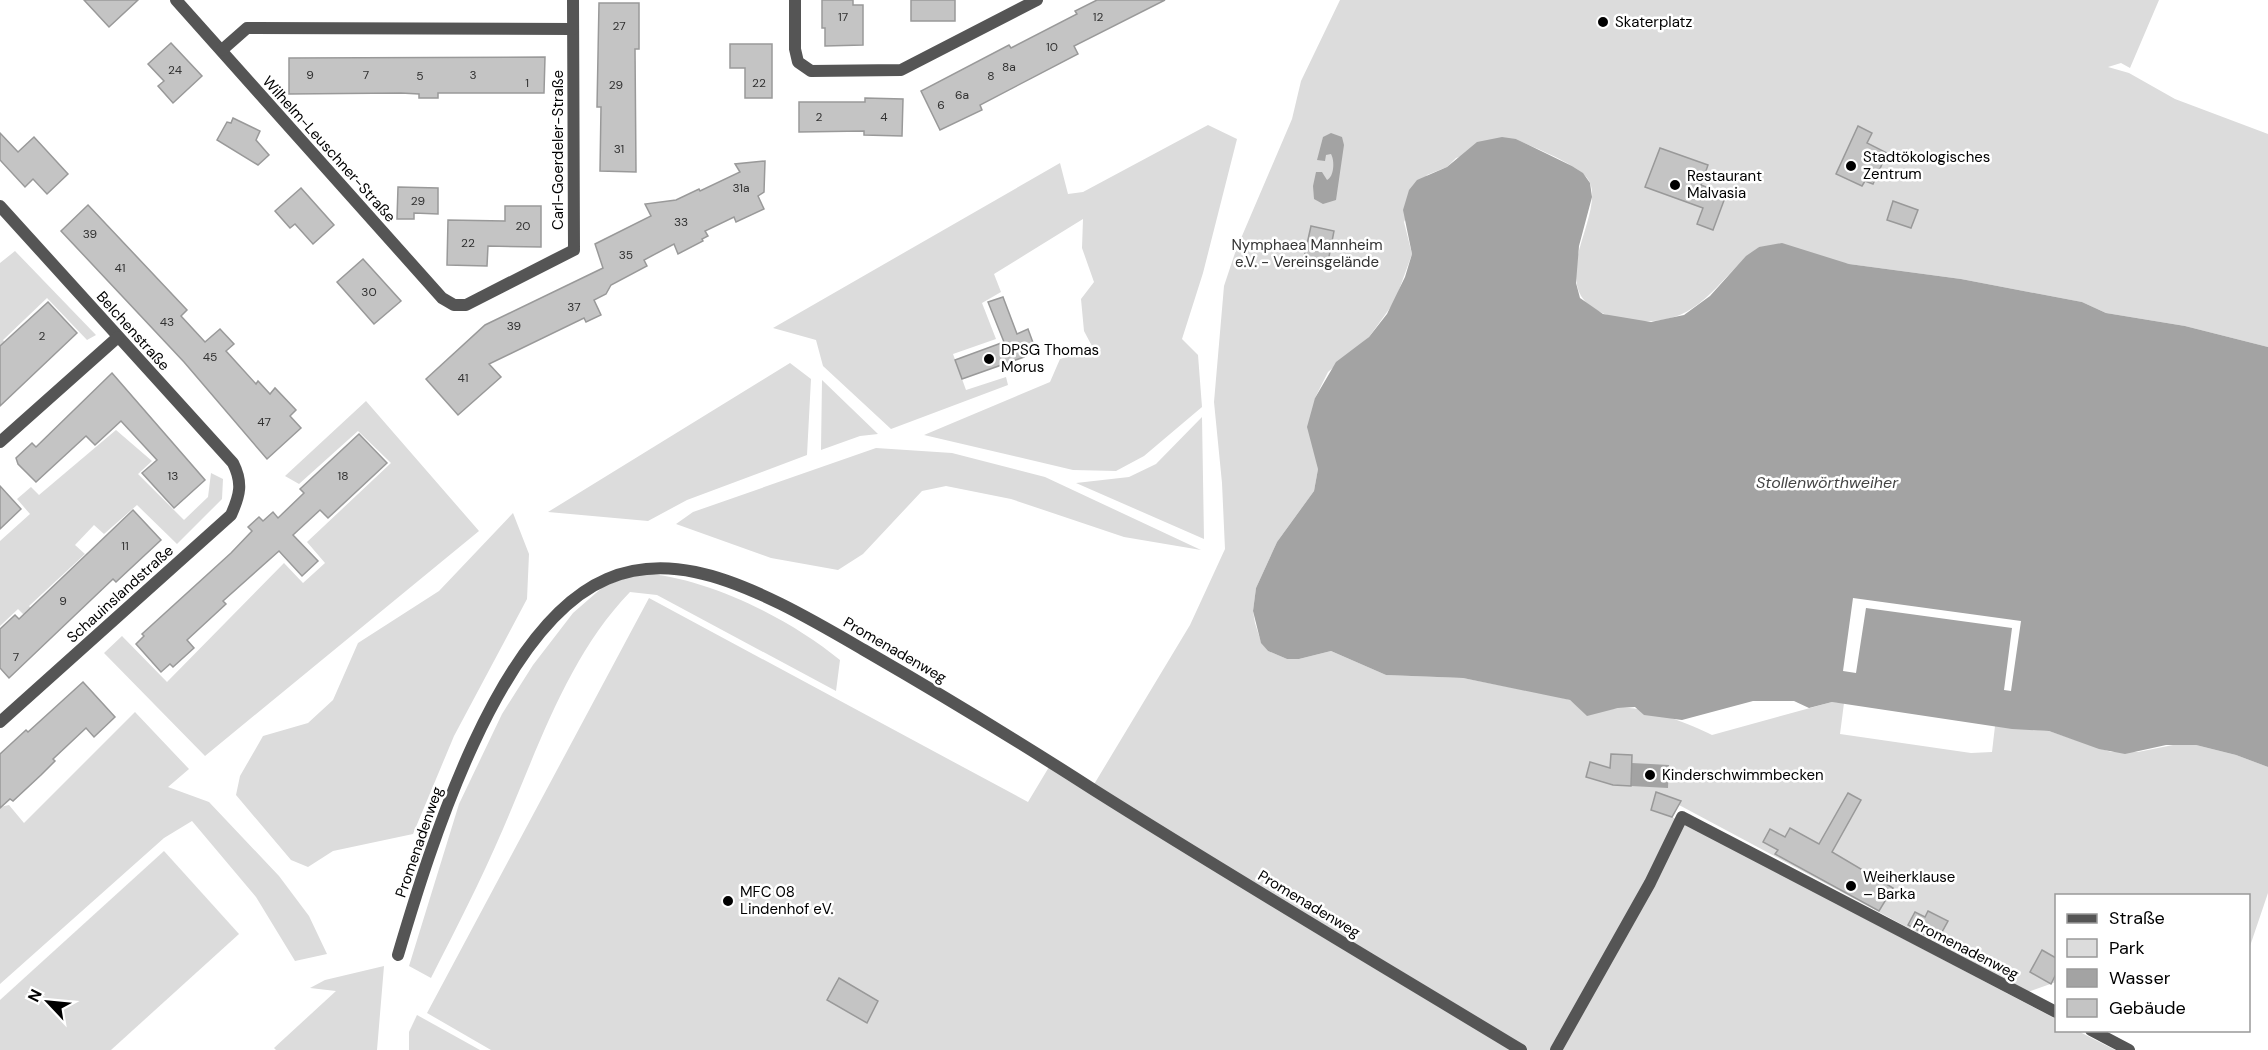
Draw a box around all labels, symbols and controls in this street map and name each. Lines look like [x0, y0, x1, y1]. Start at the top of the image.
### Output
house number: 17 [838, 9, 848, 25]
house number: 12 [1093, 9, 1103, 25]
place label: Skaterplatz [1615, 12, 1692, 32]
marker: Skaterplatz [1596, 15, 1610, 29]
house number: 27 [612, 18, 626, 34]
house number: 10 [1046, 39, 1058, 55]
house number: 8a [1002, 59, 1016, 75]
house number: 24 [168, 62, 182, 78]
house number: 9 [306, 67, 314, 83]
house number: 7 [363, 67, 369, 83]
house number: 3 [469, 67, 477, 83]
house number: 5 [416, 68, 424, 84]
house number: 8 [987, 68, 995, 84]
street label: Carl-Goerdeler-Straße [548, 70, 568, 230]
street label: Wilhelm-Leuschner-Straße [258, 72, 400, 226]
house number: 1 [525, 75, 529, 91]
house number: 22 [752, 75, 766, 91]
house number: 29 [609, 77, 623, 93]
house number: 6a [955, 87, 969, 103]
house number: 6 [937, 97, 945, 113]
house number: 2 [816, 109, 823, 125]
house number: 4 [880, 109, 888, 125]
house number: 31 [614, 141, 624, 157]
place label: Stadtökologisches Zentrum [1863, 147, 1990, 184]
marker: Stadtökologisches Zentrum [1844, 159, 1858, 173]
place label: Restaurant Malvasia [1687, 166, 1762, 203]
marker: Restaurant Malvasia [1668, 178, 1682, 192]
house number: 31a [732, 180, 750, 196]
house number: 29 [411, 193, 425, 209]
house number: 33 [674, 214, 688, 230]
house number: 20 [515, 218, 531, 234]
house number: 39 [83, 226, 97, 242]
house number: 22 [461, 235, 475, 251]
park label: Nymphaea Mannheim e.V. - Vereinsgelände [1231, 235, 1383, 272]
house number: 35 [619, 247, 633, 263]
house number: 41 [114, 260, 126, 276]
house number: 30 [361, 284, 377, 300]
street label: Belchenstraße [92, 287, 174, 375]
house number: 37 [567, 299, 581, 315]
house number: 43 [160, 314, 174, 330]
house number: 39 [507, 318, 521, 334]
house number: 2 [39, 328, 46, 344]
place label: DPSG Thomas Morus [1001, 340, 1099, 377]
house number: 45 [203, 349, 217, 365]
marker: DPSG Thomas Morus [982, 352, 996, 366]
house number: 41 [457, 370, 469, 386]
house number: 47 [257, 414, 271, 430]
house number: 13 [168, 468, 178, 484]
house number: 18 [337, 468, 349, 484]
water label: Stollenwörthweiher [1756, 472, 1899, 493]
house number: 11 [121, 538, 129, 554]
street label: Schauinslandstraße [62, 541, 178, 647]
house number: 9 [59, 593, 67, 609]
street label: Promenadenweg [840, 612, 950, 688]
house number: 7 [13, 649, 19, 665]
place label: Kinderschwimmbecken [1662, 765, 1824, 785]
marker: Kinderschwimmbecken [1643, 768, 1657, 782]
street label: Promenadenweg [391, 784, 447, 900]
street label: Promenadenweg [1254, 866, 1364, 942]
place label: Weiherklause – Barka [1863, 867, 1955, 904]
marker: Weiherklause – Barka [1844, 879, 1858, 893]
place label: MFC 08 Lindenhof eV. [740, 882, 834, 919]
marker: MFC 08 Lindenhof eV. [721, 894, 735, 908]
legend [2055, 894, 2250, 1032]
text: Straße [2109, 906, 2165, 930]
street label: Promenadenweg [1910, 914, 2022, 984]
text: Park [2109, 936, 2145, 960]
text: Wasser [2109, 966, 2171, 990]
north arrow [18, 972, 78, 1032]
text: N [23, 986, 47, 1005]
text: Gebäude [2109, 996, 2186, 1020]

